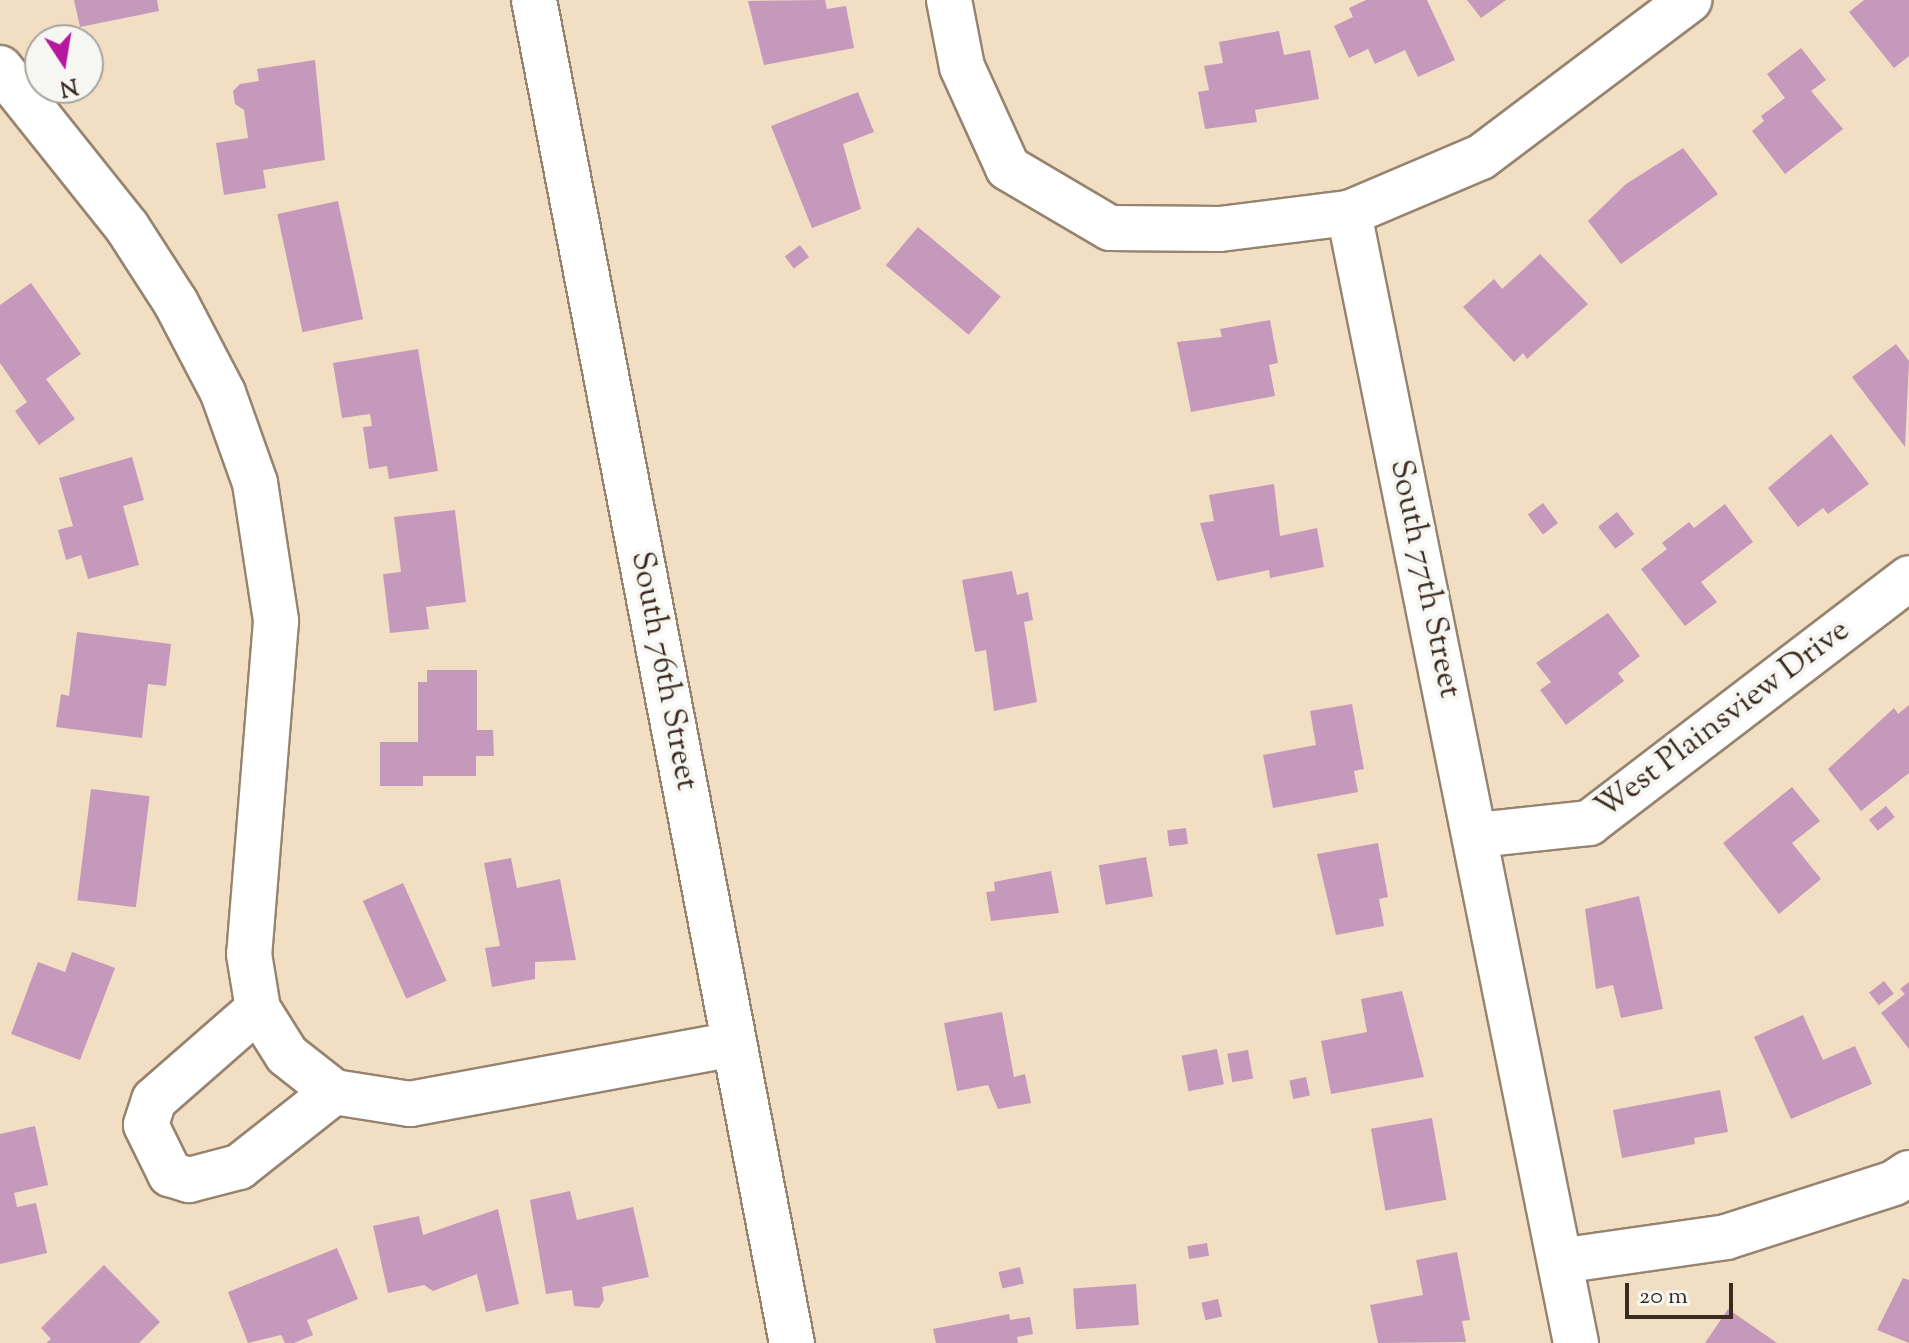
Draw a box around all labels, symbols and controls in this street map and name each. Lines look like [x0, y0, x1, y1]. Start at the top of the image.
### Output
north arrow [24, 24, 104, 104]
text: N [57, 68, 80, 103]
street label: South 77th Street [1380, 456, 1468, 702]
street label: South 76th Street [621, 548, 705, 794]
street label: West Plainsview Drive [1589, 612, 1857, 828]
scale bar [1629, 1267, 1737, 1317]
text: 20 m [1639, 1280, 1688, 1314]

